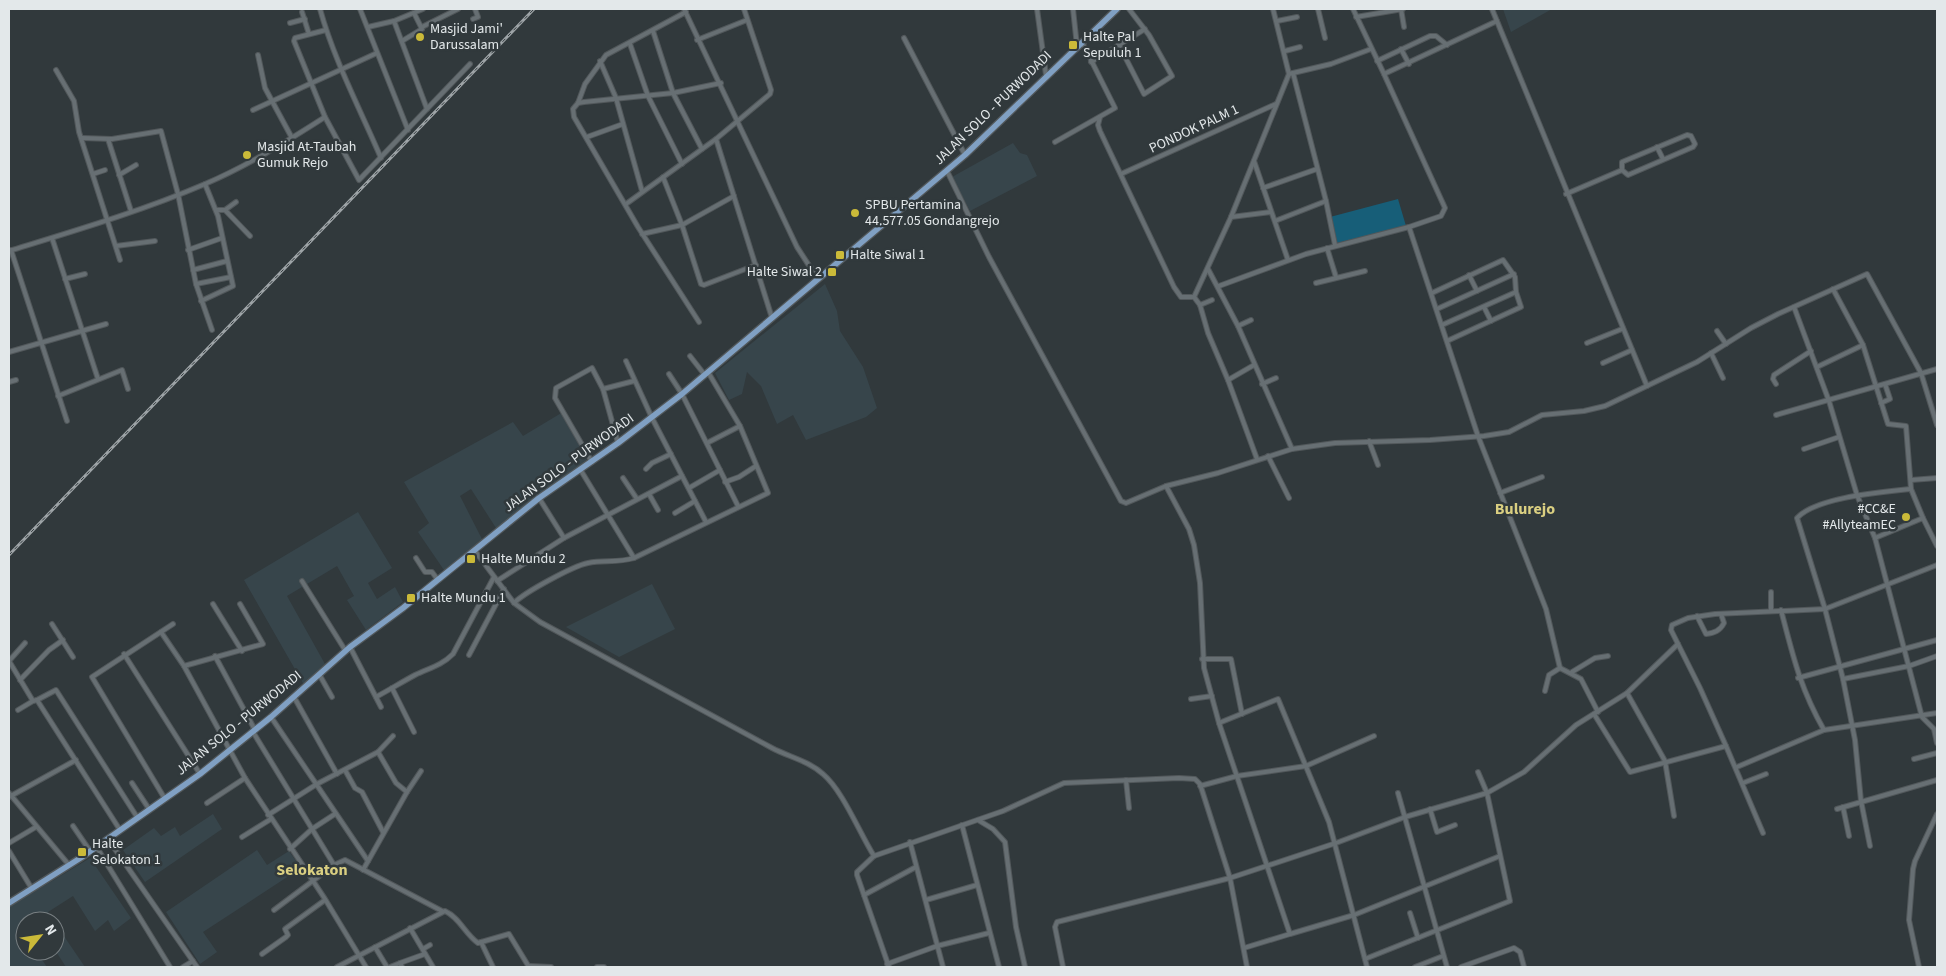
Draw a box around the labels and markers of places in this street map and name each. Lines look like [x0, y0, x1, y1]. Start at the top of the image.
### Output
place label: Masjid Jami' Darussalam [430, 19, 503, 55]
place label: Halte Pal Sepuluh 1 [1083, 27, 1141, 63]
marker: Masjid Jami' Darussalam [414, 31, 426, 43]
marker: Halte Pal Sepuluh 1 [1067, 39, 1079, 51]
place label: Masjid At-Taubah Gumuk Rejo [257, 137, 356, 173]
marker: Masjid At-Taubah Gumuk Rejo [241, 149, 253, 161]
place label: SPBU Pertamina 44.577.05 Gondangrejo [865, 195, 1000, 231]
marker: SPBU Pertamina 44.577.05 Gondangrejo [849, 207, 861, 219]
place label: Halte Siwal 1 [850, 245, 925, 265]
marker: Halte Siwal 1 [834, 249, 846, 261]
place label: Halte Siwal 2 [747, 262, 822, 282]
marker: Halte Siwal 2 [826, 266, 838, 278]
place label: #CC&E #AllyteamEC [1822, 499, 1896, 535]
marker: #CC&E #AllyteamEC [1900, 511, 1912, 523]
place label: Halte Mundu 2 [481, 549, 566, 569]
marker: Halte Mundu 2 [465, 553, 477, 565]
place label: Halte Mundu 1 [421, 588, 506, 608]
marker: Halte Mundu 1 [405, 592, 417, 604]
place label: Halte Selokaton 1 [92, 834, 161, 870]
marker: Halte Selokaton 1 [76, 846, 88, 858]

